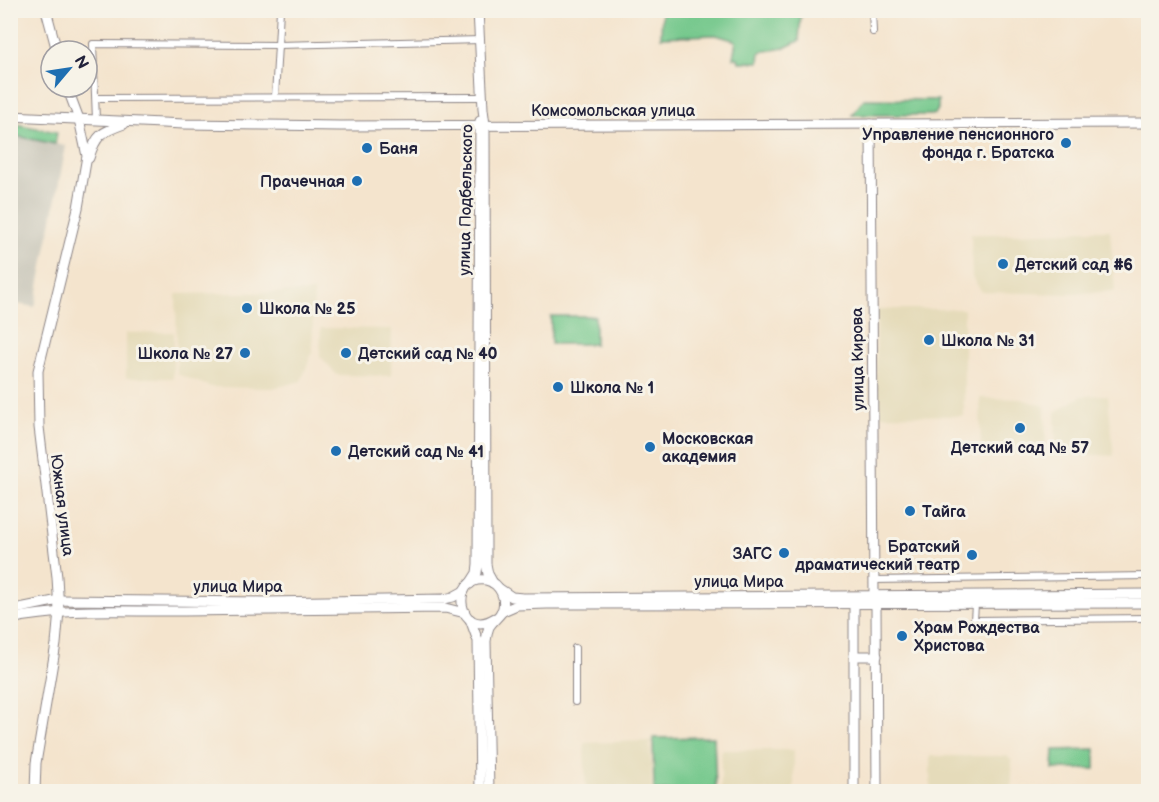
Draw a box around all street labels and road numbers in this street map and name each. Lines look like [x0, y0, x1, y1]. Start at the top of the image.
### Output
street label: Комсомольская улица [531, 102, 696, 121]
street label: улица Подбельского [456, 124, 477, 276]
street label: улица Кирова [848, 307, 869, 411]
street label: Южная улица [46, 453, 77, 558]
street label: улица Мира [694, 573, 784, 592]
street label: улица Мира [193, 578, 283, 597]

